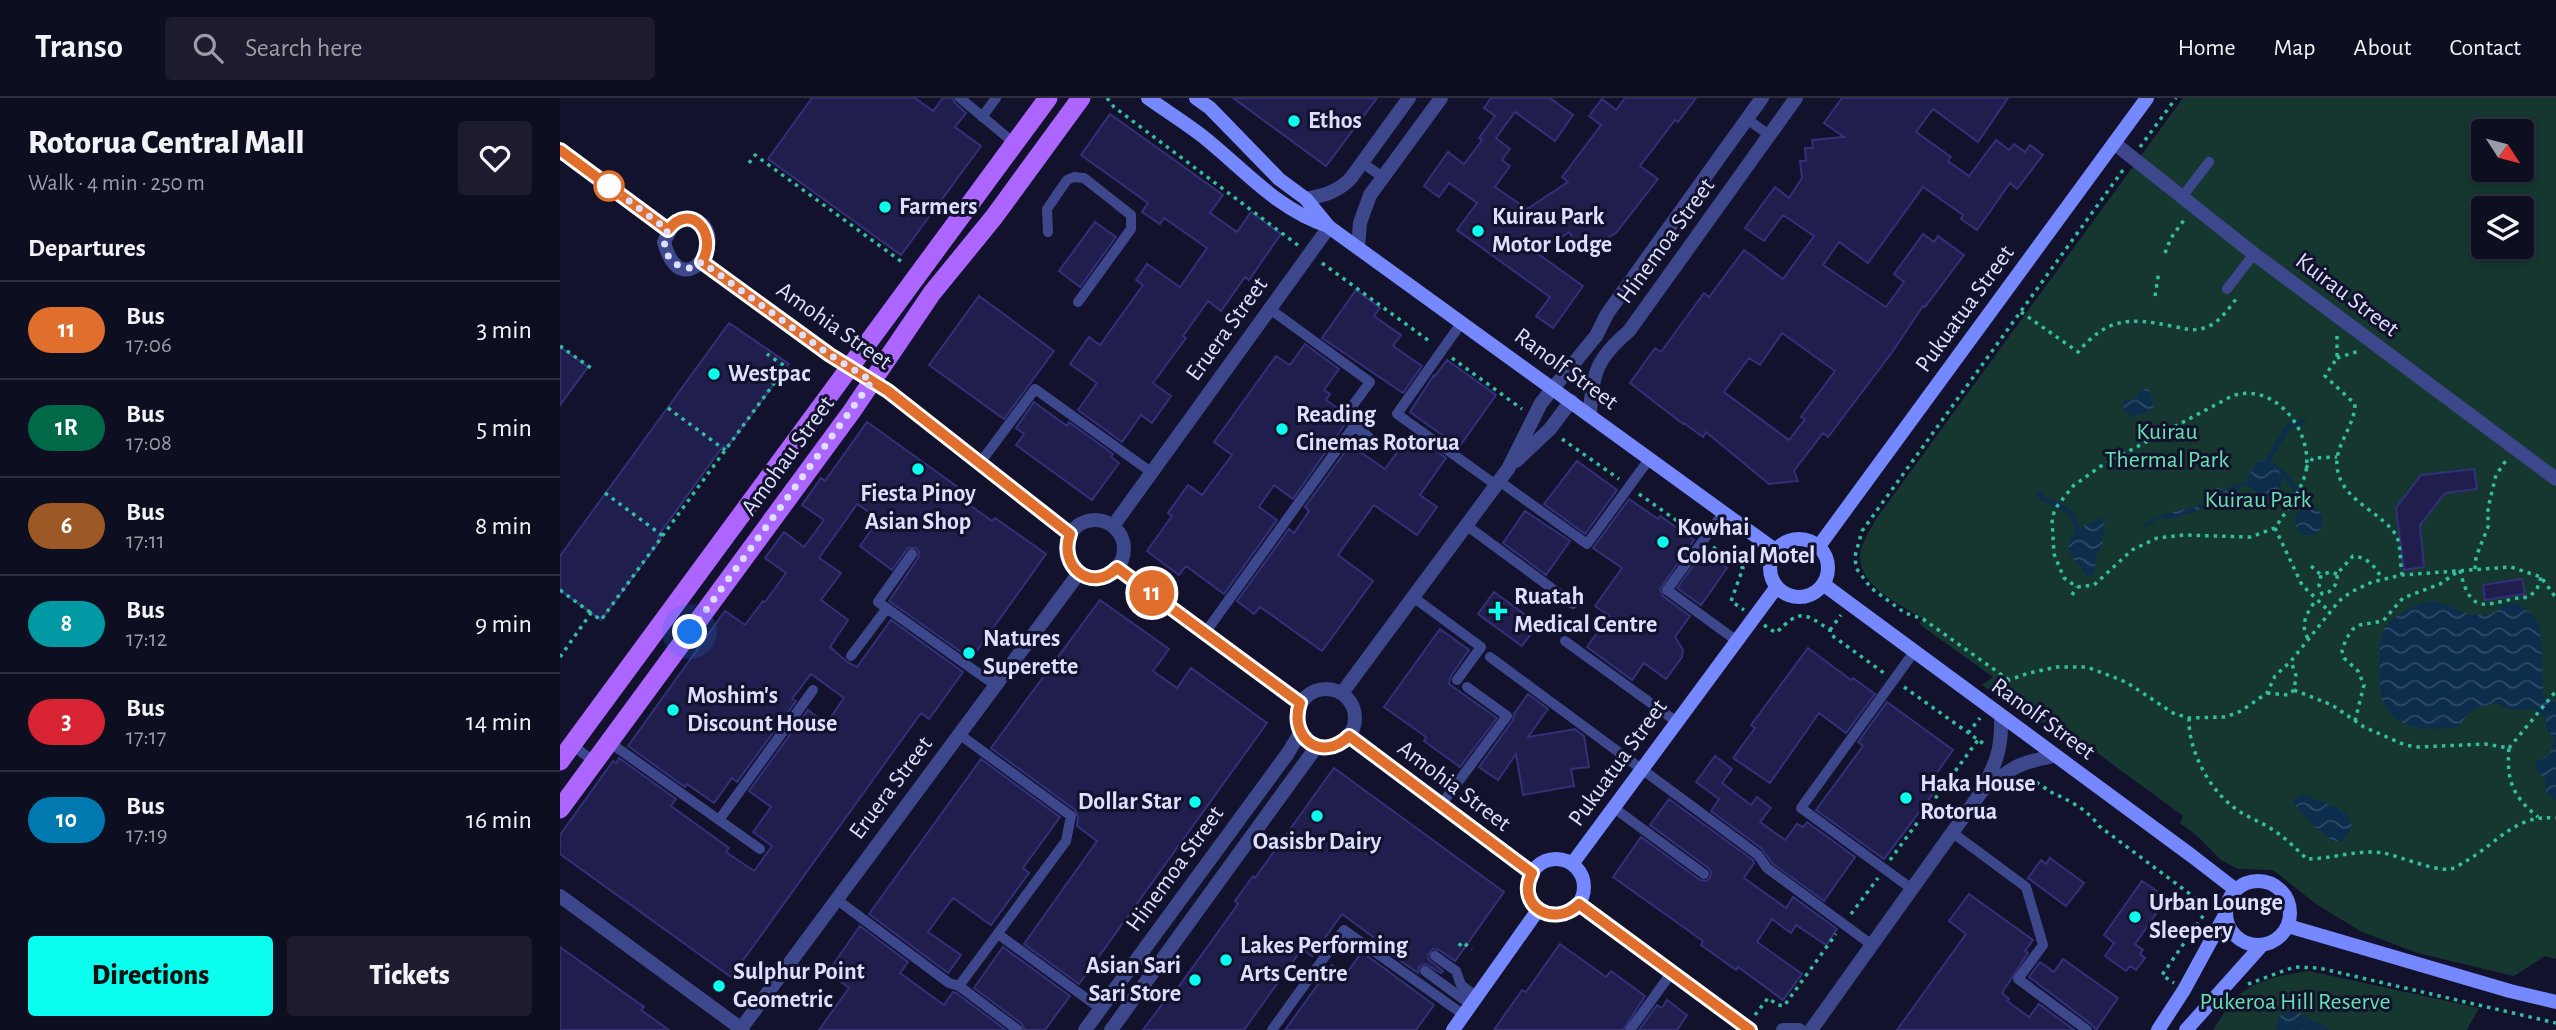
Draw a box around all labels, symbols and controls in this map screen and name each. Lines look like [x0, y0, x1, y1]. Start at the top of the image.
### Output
search box [165, 17, 655, 80]
icon: search [189, 29, 227, 67]
text: Transo [35, 31, 123, 64]
text: Search here [245, 35, 363, 61]
text: Home [2178, 36, 2236, 60]
text: Map [2274, 36, 2316, 60]
text: About [2354, 36, 2411, 60]
text: Contact [2449, 36, 2521, 60]
place label: Ethos [1308, 109, 1362, 133]
marker: Ethos [1286, 113, 1302, 129]
north arrow [2471, 119, 2534, 182]
map controls [2471, 119, 2534, 259]
button: heart [458, 121, 532, 195]
text: Rotorua Central Mall [28, 127, 304, 160]
unlabelled marker [594, 171, 624, 201]
text: Walk · 4 min · 250 m [28, 172, 205, 195]
street label: Hinemoa Street [1613, 174, 1719, 308]
place label: Farmers [899, 195, 977, 219]
button: layers [2471, 196, 2534, 259]
marker: Farmers [877, 199, 893, 215]
place label: Kuirau Park Motor Lodge [1492, 205, 1612, 257]
marker: Kuirau Park Motor Lodge [1470, 223, 1486, 239]
text: Departures [28, 235, 146, 261]
street label: Pukuatua Street [1911, 241, 2019, 377]
street label: Kuirau Street [2291, 249, 2403, 342]
street label: Eruera Street [1182, 273, 1273, 385]
street label: Amohia Street [772, 278, 896, 375]
text: Bus [126, 303, 165, 329]
text: 3 min [476, 317, 532, 343]
text: 11 [58, 318, 75, 342]
street label: Ranolf Street [1510, 324, 1622, 415]
text: 17:06 [126, 334, 172, 357]
place label: Westpac [728, 362, 810, 386]
marker: Westpac [706, 366, 722, 382]
street label: Amohau Street [737, 392, 839, 520]
text: Bus [126, 401, 165, 427]
place label: Reading Cinemas Rotorua [1296, 403, 1460, 455]
text: 5 min [476, 415, 532, 441]
text: 1R [55, 416, 78, 440]
park label: Kuirau Thermal Park [2105, 420, 2229, 472]
marker: Reading Cinemas Rotorua [1274, 421, 1290, 437]
text: 17:08 [126, 432, 172, 455]
marker: Fiesta Pinoy Asian Shop [910, 461, 926, 477]
place label: Fiesta Pinoy Asian Shop [860, 482, 976, 534]
park label: Kuirau Park [2204, 488, 2312, 512]
text: Bus [126, 499, 165, 525]
text: 8 min [475, 513, 532, 539]
text: 6 [61, 514, 72, 538]
place label: Kowhai Colonial Motel [1677, 516, 1815, 568]
text: 17:11 [126, 530, 165, 553]
marker: Kowhai Colonial Motel [1655, 534, 1671, 550]
line badge: 11 [1120, 570, 1184, 616]
text: 11 [1143, 581, 1161, 605]
place label: Ruatah Medical Centre [1514, 585, 1657, 637]
text: Bus [126, 597, 165, 623]
marker: Ruatah Medical Centre [1488, 601, 1508, 621]
text: 9 min [475, 611, 532, 637]
text: 8 [61, 612, 72, 636]
your location [672, 614, 707, 649]
place label: Natures Superette [983, 627, 1078, 679]
text: 17:12 [126, 628, 167, 651]
marker: Natures Superette [961, 645, 977, 661]
street label: Ranolf Street [1987, 674, 2099, 765]
place label: Moshim's Discount House [687, 684, 837, 736]
text: Bus [126, 695, 165, 721]
street label: Pukuatua Street [1564, 695, 1672, 831]
marker: Moshim's Discount House [665, 702, 681, 718]
text: 14 min [466, 709, 532, 735]
text: 3 [61, 710, 72, 734]
text: 17:17 [126, 726, 166, 749]
street label: Eruera Street [845, 732, 937, 844]
street label: Amohia Street [1393, 736, 1515, 836]
place label: Haka House Rotorua [1920, 772, 2036, 824]
place label: Dollar Star [1078, 790, 1182, 814]
marker: Haka House Rotorua [1898, 790, 1914, 806]
text: Bus [126, 793, 165, 819]
marker: Dollar Star [1187, 794, 1203, 810]
street label: Hinemoa Street [1122, 802, 1228, 936]
text: 16 min [466, 807, 532, 833]
text: 10 [56, 808, 77, 832]
marker: Oasisbr Dairy [1309, 808, 1325, 824]
text: 17:19 [126, 824, 168, 847]
place label: Oasisbr Dairy [1253, 830, 1382, 854]
place label: Urban Lounge Sleepery [2149, 891, 2283, 943]
marker: Urban Lounge Sleepery [2127, 909, 2143, 925]
place label: Lakes Performing Arts Centre [1240, 934, 1409, 986]
button: Directions [28, 936, 273, 1016]
button: Tickets [287, 936, 532, 1016]
marker: Lakes Performing Arts Centre [1218, 952, 1234, 968]
place label: Asian Sari Sari Store [1086, 954, 1181, 1006]
place label: Sulphur Point Geometric [733, 960, 865, 1012]
marker: Asian Sari Sari Store [1187, 972, 1203, 988]
marker: Sulphur Point Geometric [711, 978, 727, 994]
park label: Pukeroa Hill Reserve [2200, 990, 2391, 1014]

